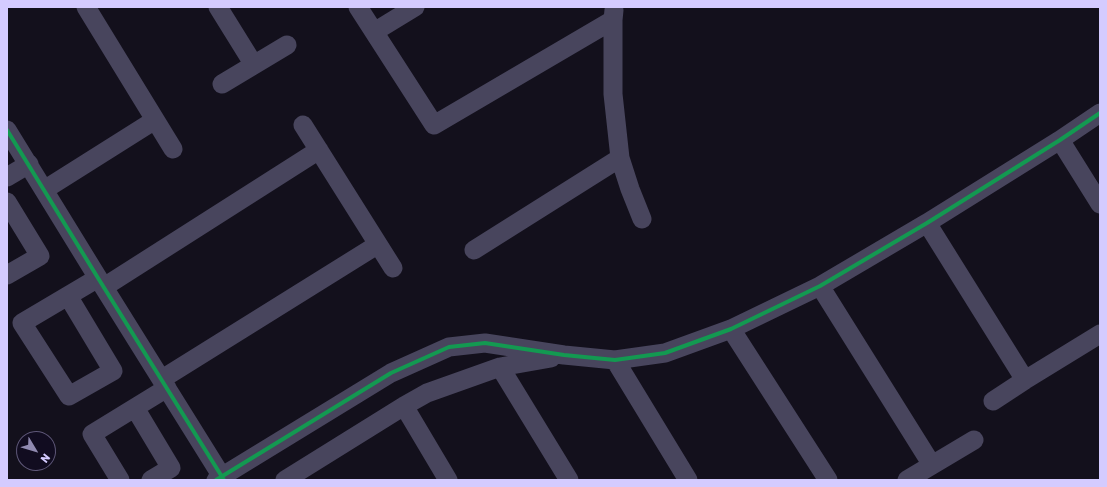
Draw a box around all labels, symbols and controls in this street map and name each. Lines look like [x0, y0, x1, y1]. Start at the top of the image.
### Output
north arrow [16, 431, 56, 471]
text: N [38, 451, 53, 465]

